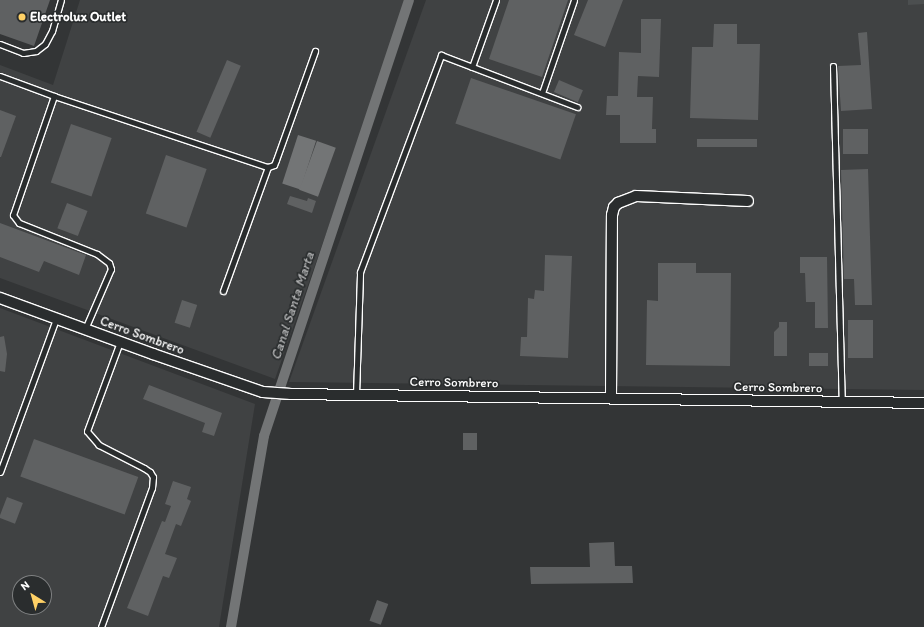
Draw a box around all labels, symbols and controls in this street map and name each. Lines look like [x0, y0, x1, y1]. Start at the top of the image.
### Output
place label: Electrolux Outlet [30, 9, 126, 25]
marker: Electrolux Outlet [17, 12, 27, 22]
water label: Canal Santa Marta [268, 250, 318, 362]
street label: Cerro Sombrero [98, 313, 186, 359]
street label: Cerro Sombrero [409, 374, 499, 392]
street label: Cerro Sombrero [733, 379, 823, 397]
north arrow [12, 575, 52, 615]
text: N [18, 578, 32, 593]

